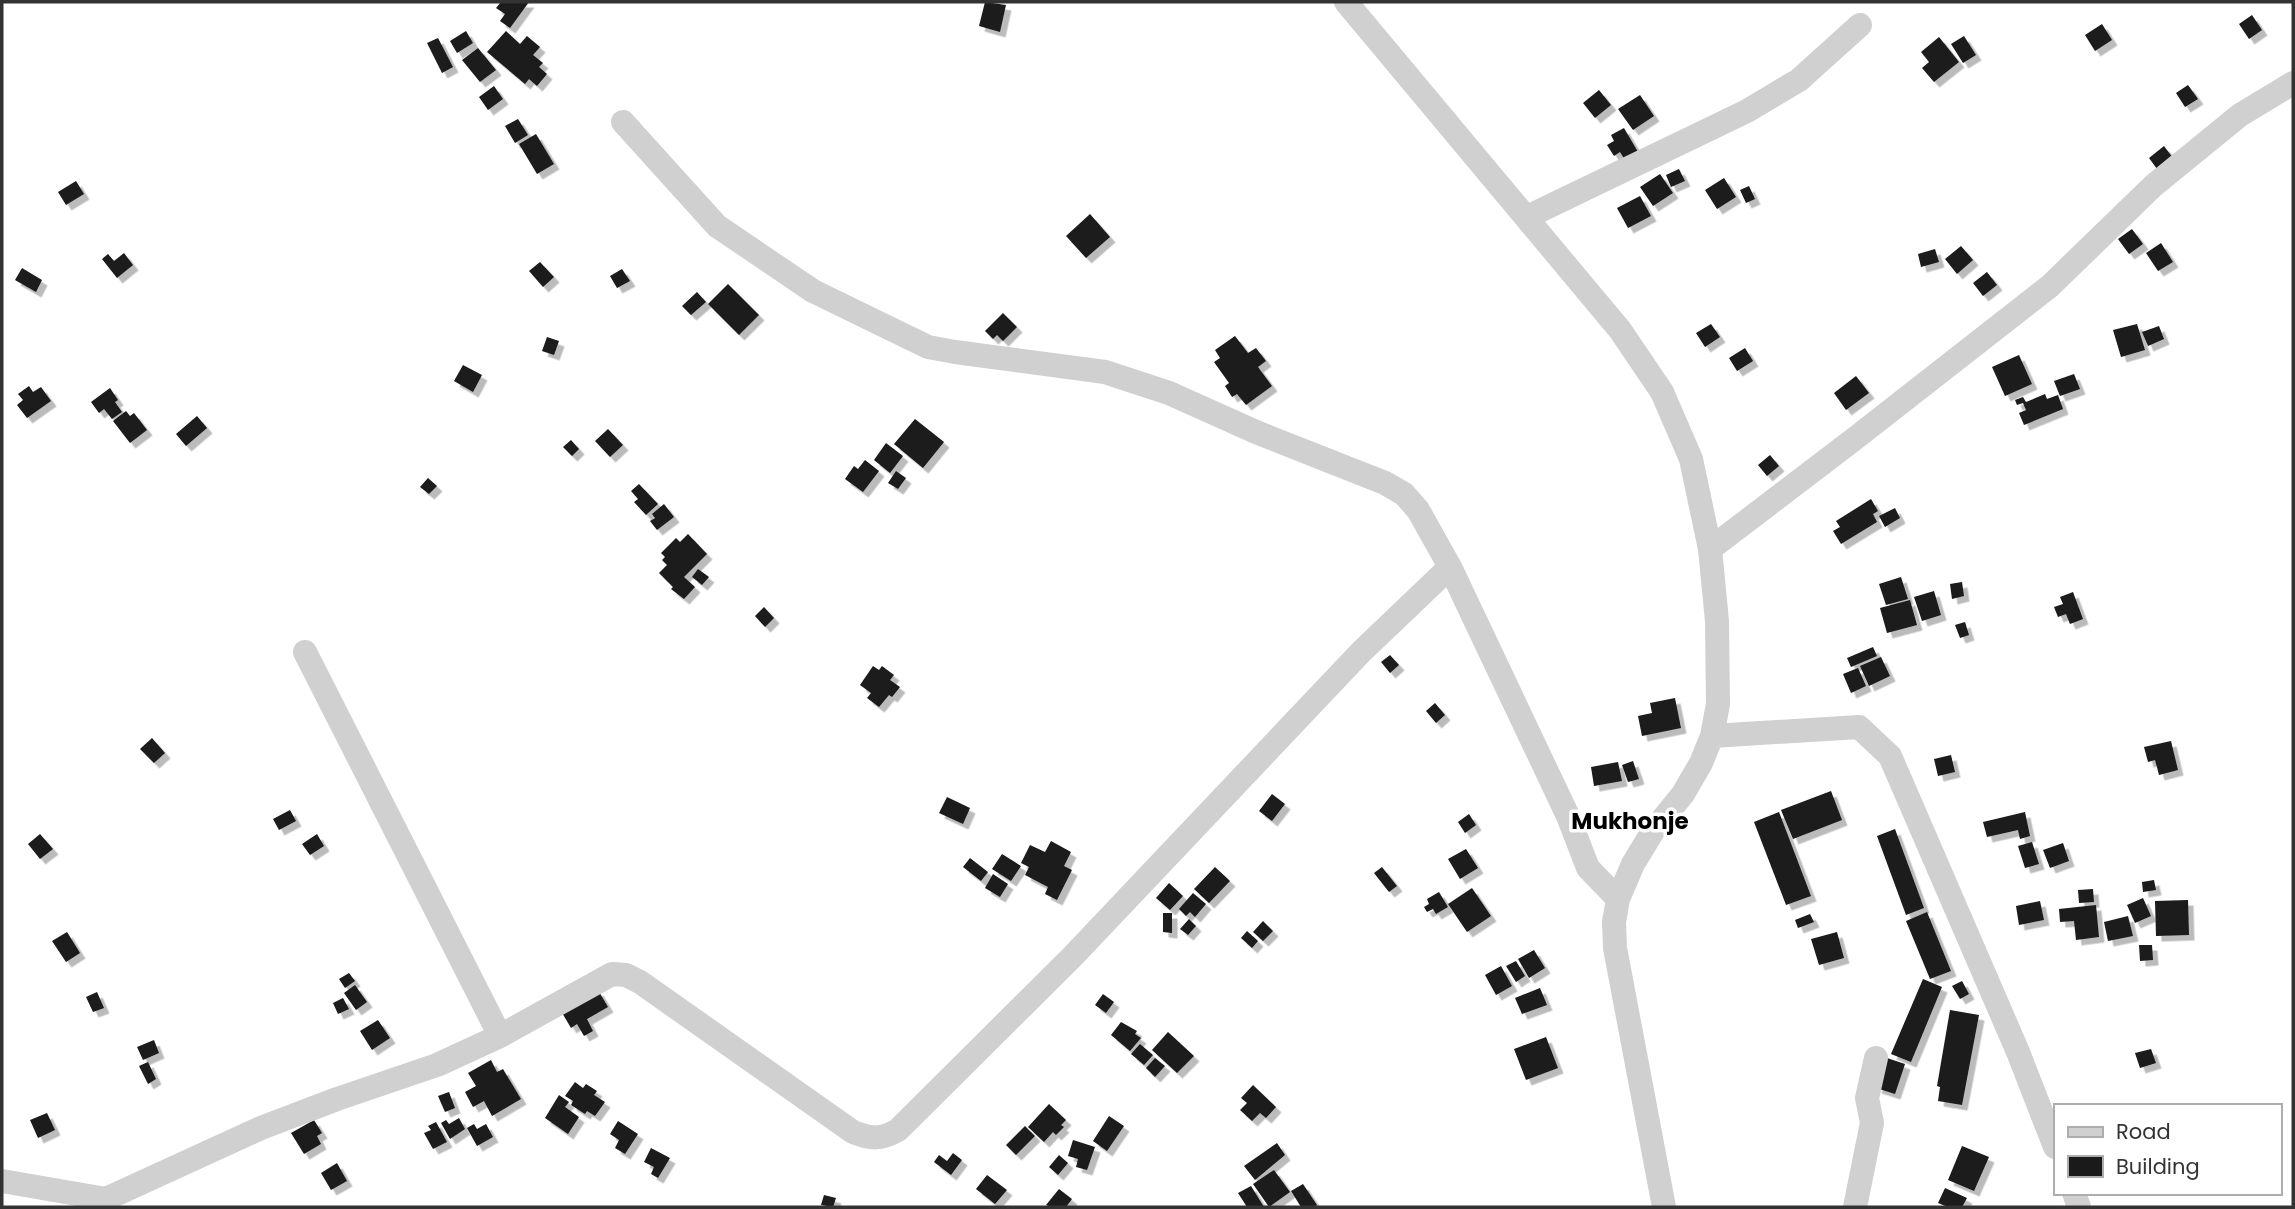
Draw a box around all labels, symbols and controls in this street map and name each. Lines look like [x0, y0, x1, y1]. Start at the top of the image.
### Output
district label: Mukhonje [1571, 805, 1689, 837]
legend [2054, 1104, 2281, 1195]
text: Road [2116, 1117, 2171, 1146]
text: Building [2116, 1152, 2200, 1181]

